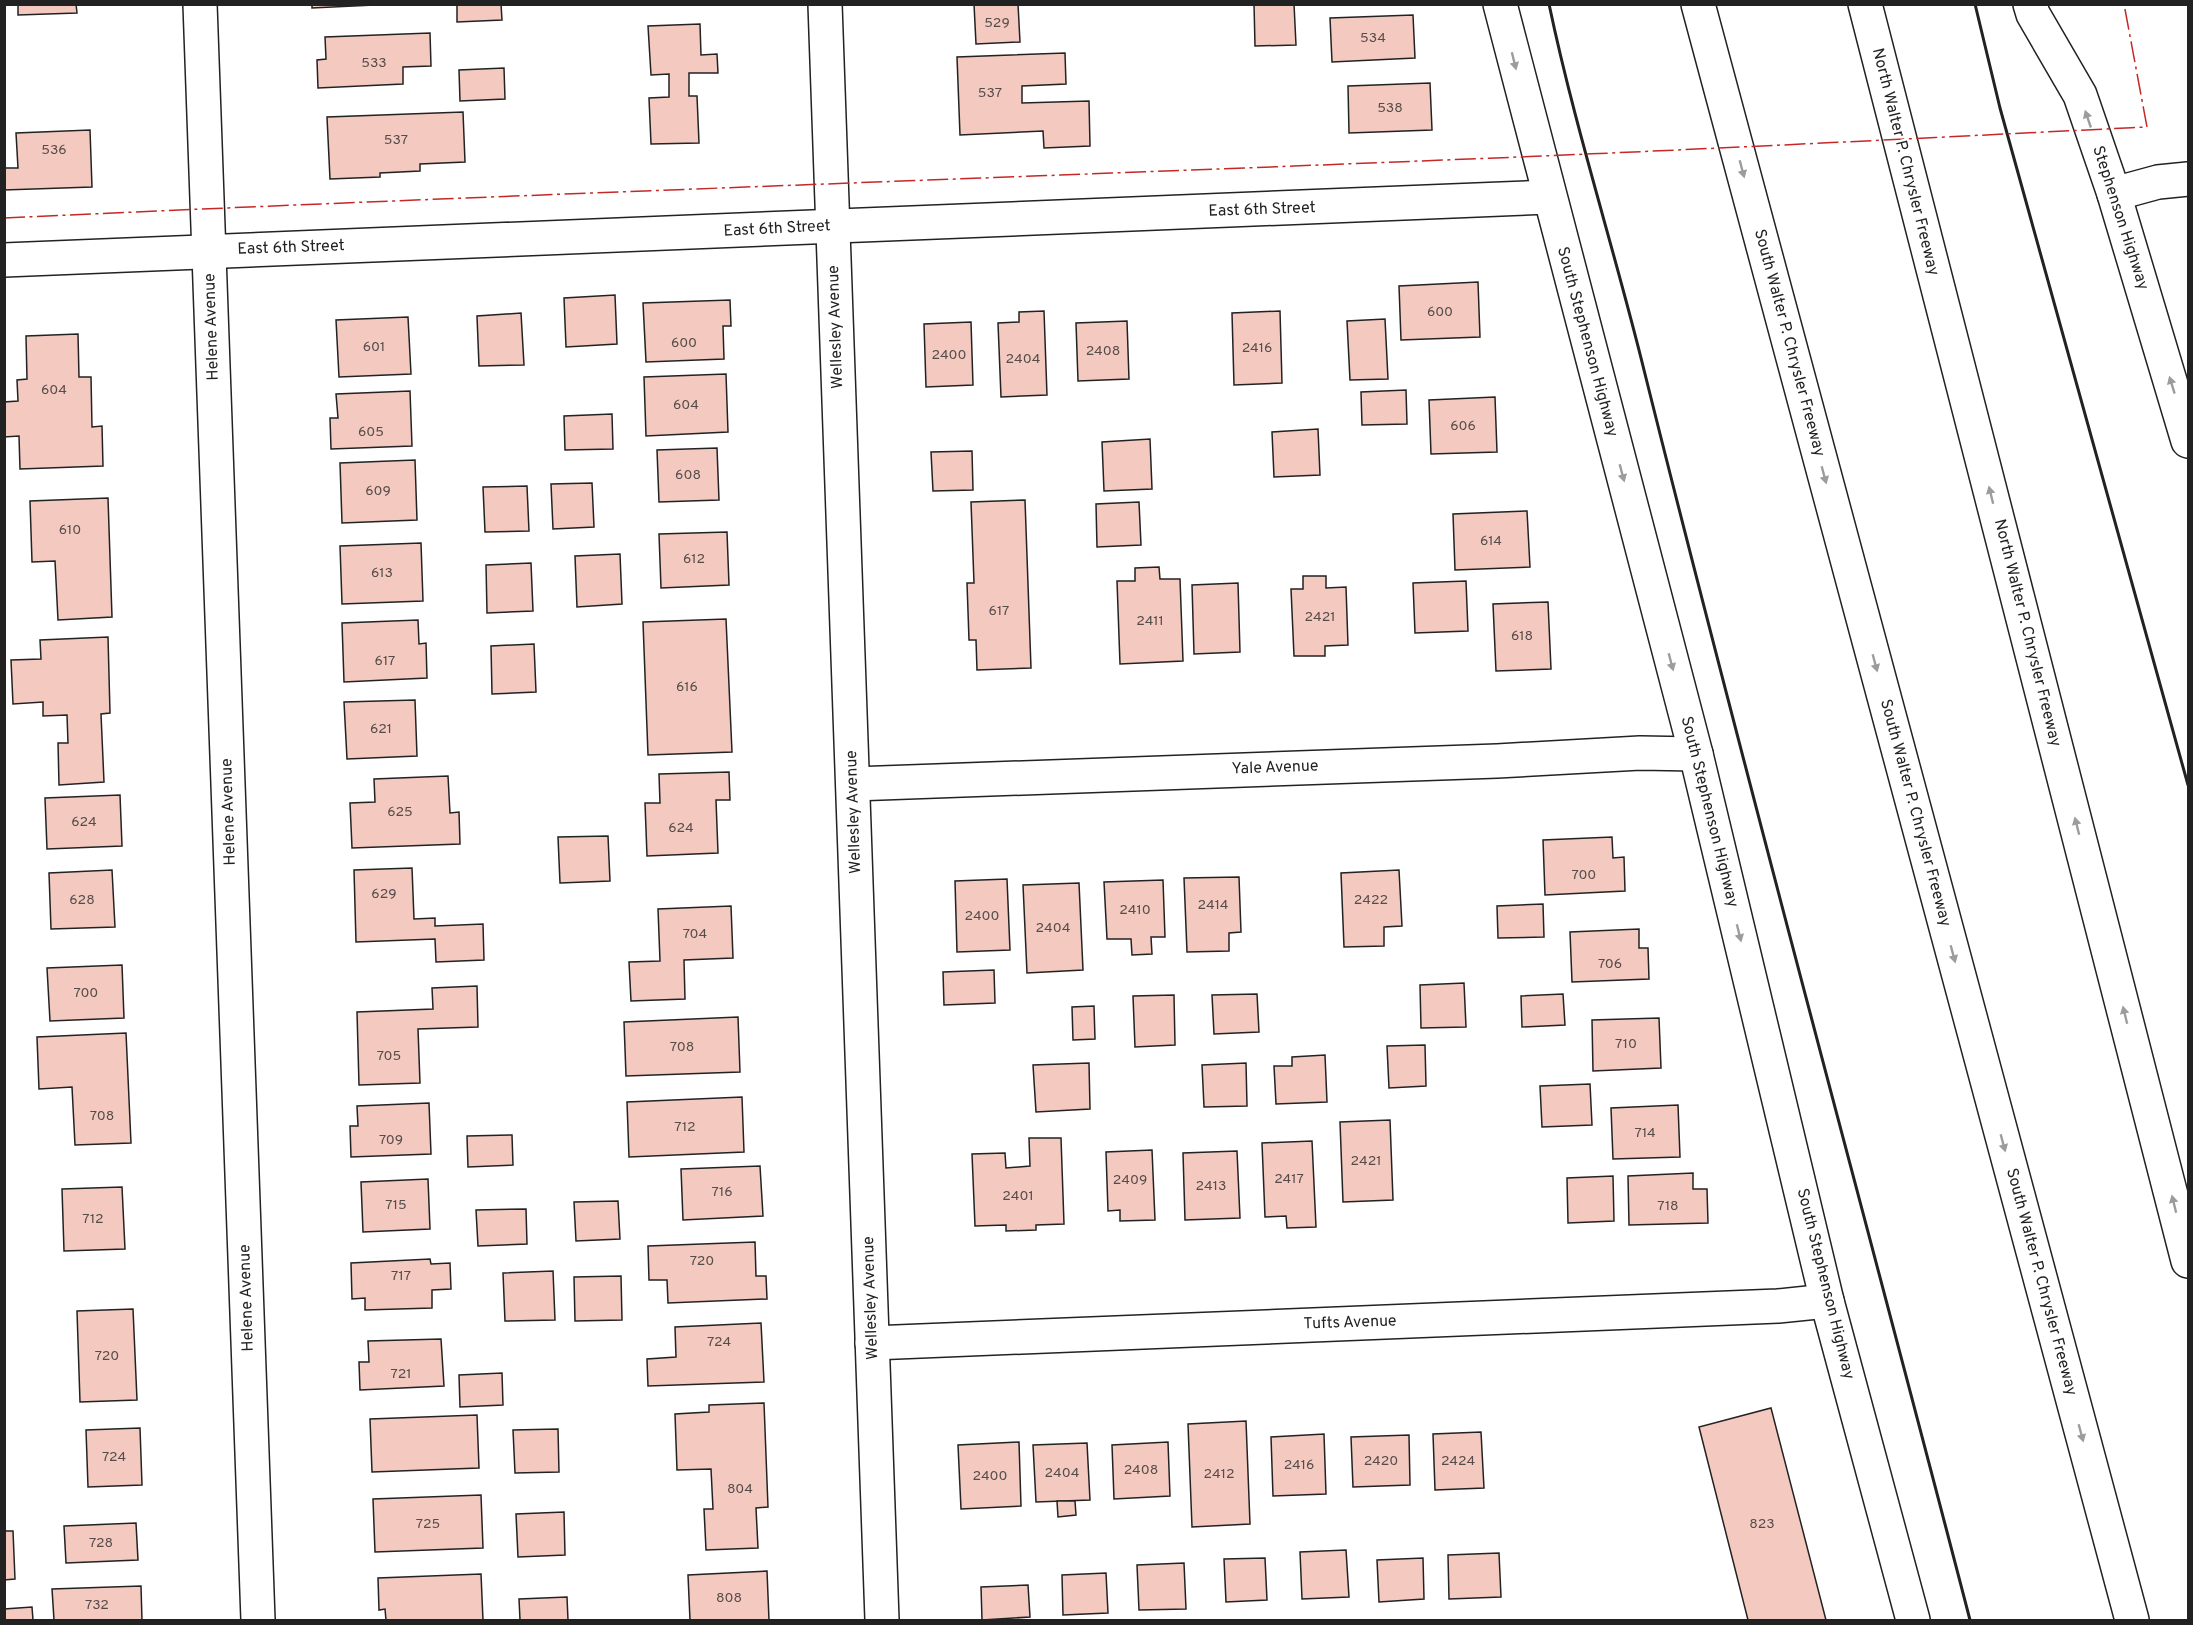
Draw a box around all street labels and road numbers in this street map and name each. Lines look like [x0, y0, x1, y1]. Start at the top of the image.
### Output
street label: North Walter P. Chrysler Freeway [1867, 46, 1943, 278]
street label: Stephenson Highway [2087, 143, 2153, 293]
street label: East 6th Street [1208, 198, 1316, 222]
street label: East 6th Street [723, 216, 831, 242]
street label: South Walter P. Chrysler Freeway [1749, 227, 1829, 459]
street label: East 6th Street [237, 236, 345, 260]
street label: South Stephenson Highway [1552, 245, 1622, 439]
street label: Wellesley Avenue [824, 265, 848, 389]
street label: Helene Avenue [200, 273, 224, 381]
street label: North Walter P. Chrysler Freeway [1989, 517, 2065, 749]
street label: South Walter P. Chrysler Freeway [1875, 697, 1955, 929]
street label: South Stephenson Highway [1676, 714, 1742, 910]
street label: Wellesley Avenue [842, 750, 866, 874]
street label: Yale Avenue [1231, 756, 1319, 780]
street label: Helene Avenue [217, 758, 241, 866]
street label: South Walter P. Chrysler Freeway [2001, 1166, 2081, 1398]
street label: South Stephenson Highway [1792, 1186, 1858, 1382]
street label: Wellesley Avenue [859, 1236, 883, 1360]
street label: Helene Avenue [235, 1244, 259, 1352]
street label: Tufts Avenue [1303, 1311, 1397, 1335]

